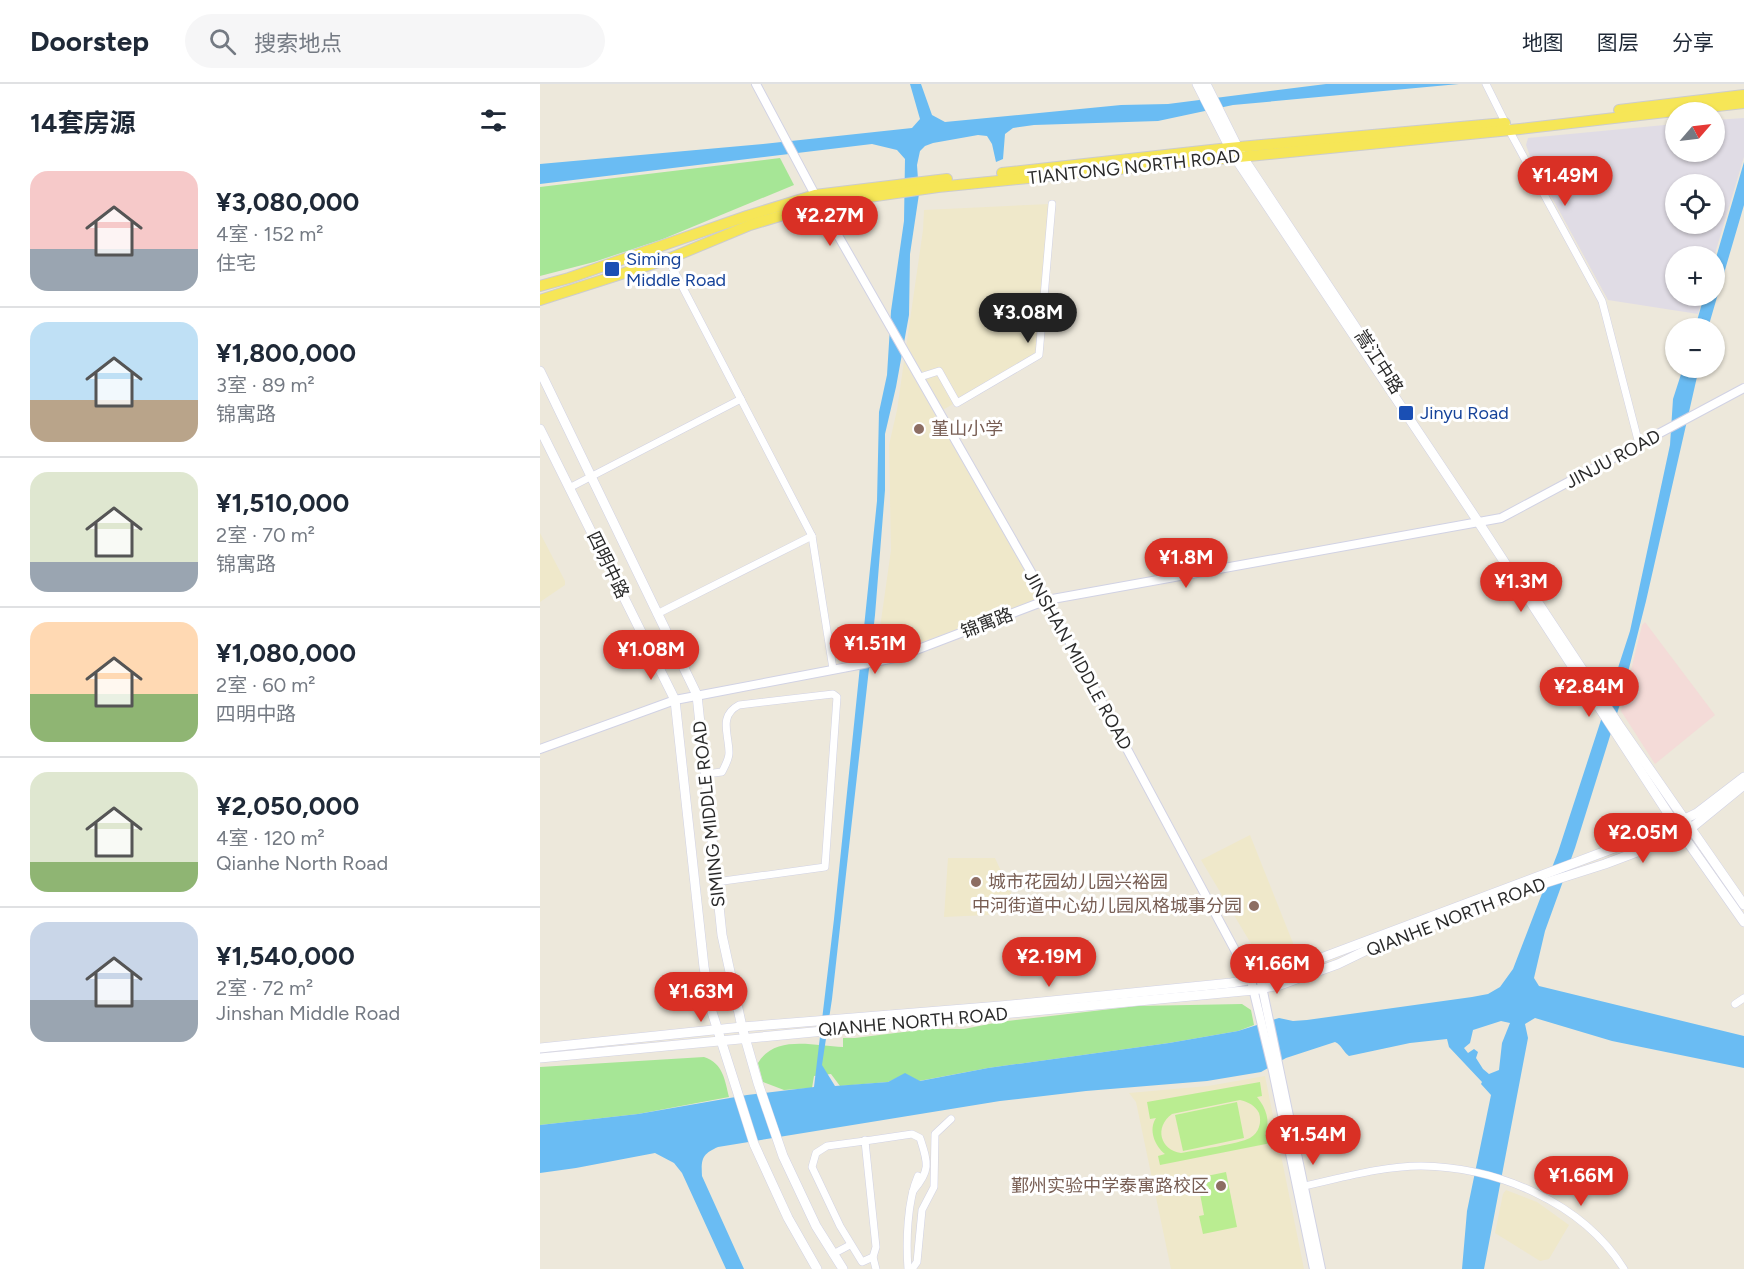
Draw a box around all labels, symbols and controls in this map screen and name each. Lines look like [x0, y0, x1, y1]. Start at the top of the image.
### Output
search box [185, 14, 605, 68]
text: Doorstep [30, 24, 149, 58]
icon: search [206, 25, 239, 58]
text: 搜索地点 [254, 30, 342, 57]
text: 地图 [1522, 30, 1564, 55]
text: 图层 [1597, 30, 1639, 55]
text: 分享 [1672, 30, 1714, 55]
north arrow [1665, 102, 1725, 162]
map controls [1665, 102, 1725, 378]
icon: filters [477, 104, 510, 137]
text: 14套房源 [30, 107, 135, 139]
street label: TIANTONG NORTH ROAD [1027, 145, 1241, 189]
pin: ¥1.49M [1516, 156, 1614, 207]
text: ¥1.49M [1532, 163, 1598, 187]
button: locate [1665, 174, 1725, 234]
text: ¥3,080,000 [216, 186, 359, 218]
icon: home [78, 195, 150, 267]
pin: ¥2.27M [781, 196, 879, 247]
text: ¥2.27M [796, 203, 864, 227]
text: 4室 · 152 m² [216, 222, 324, 246]
button: + [1665, 246, 1725, 306]
place label: Siming Middle Road [626, 248, 726, 291]
text: 住宅 [216, 251, 256, 275]
marker: Siming Middle Road [603, 260, 621, 278]
pin: ¥3.08M [979, 293, 1077, 344]
text: ¥3.08M [993, 300, 1063, 324]
button: − [1665, 318, 1725, 378]
street label: 嵩江中路 [1350, 326, 1408, 398]
text: ¥1,800,000 [216, 337, 356, 369]
icon: home [78, 346, 150, 418]
text: 3室 · 89 m² [216, 373, 315, 397]
text: 锦寓路 [216, 402, 276, 426]
place label: Jinyu Road [1420, 402, 1509, 424]
marker: Jinyu Road [1397, 404, 1415, 422]
place label: 堇山小学 [931, 418, 1003, 440]
marker: 堇山小学 [912, 422, 926, 436]
street label: JINJU ROAD [1562, 425, 1664, 493]
text: ¥1,510,000 [216, 487, 349, 519]
icon: home [78, 496, 150, 568]
text: 2室 · 70 m² [216, 523, 315, 547]
street label: 四明中路 [582, 528, 634, 602]
pin: ¥1.8M [1144, 538, 1228, 589]
text: ¥1.8M [1159, 545, 1213, 569]
text: 锦寓路 [216, 552, 276, 576]
pin: ¥1.3M [1479, 562, 1563, 613]
street label: JINSHAN MIDDLE ROAD [1019, 566, 1137, 754]
text: ¥1.3M [1494, 569, 1548, 593]
street label: 锦寓路 [958, 603, 1016, 643]
pin: ¥1.51M [826, 624, 924, 675]
pin: ¥1.08M [602, 630, 700, 681]
text: ¥1.51M [844, 631, 906, 655]
text: ¥1,080,000 [216, 637, 356, 669]
text: ¥1.08M [617, 637, 685, 661]
icon: home [78, 646, 150, 718]
pin: ¥2.84M [1540, 667, 1638, 718]
text: 2室 · 60 m² [216, 673, 315, 697]
text: ¥2.84M [1554, 674, 1624, 698]
text: 四明中路 [216, 702, 296, 726]
street label: SIMING MIDDLE ROAD [688, 720, 730, 908]
text: ¥2,050,000 [216, 790, 359, 822]
icon: home [78, 796, 150, 868]
pin: ¥2.05M [1594, 813, 1692, 864]
text: ¥2.05M [1608, 820, 1678, 844]
text: 4室 · 120 m² [216, 826, 325, 850]
text: Qianhe North Road [216, 851, 388, 875]
place label: 城市花园幼儿园兴裕园 [988, 871, 1168, 893]
street label: QIANHE NORTH ROAD [1363, 873, 1549, 961]
marker: 城市花园幼儿园兴裕园 [969, 875, 983, 889]
place label: 中河街道中心幼儿园风格城事分园 [972, 895, 1242, 917]
marker: 中河街道中心幼儿园风格城事分园 [1247, 899, 1261, 913]
pin: ¥2.19M [1000, 937, 1098, 988]
text: ¥1,540,000 [216, 940, 355, 972]
text: ¥2.19M [1016, 944, 1082, 968]
pin: ¥1.66M [1228, 944, 1326, 995]
icon: home [78, 946, 150, 1018]
text: ¥1.66M [1244, 951, 1310, 975]
pin: ¥1.63M [652, 972, 750, 1023]
text: 2室 · 72 m² [216, 976, 313, 1000]
text: ¥1.63M [668, 979, 734, 1003]
text: Jinshan Middle Road [216, 1001, 400, 1025]
street label: QIANHE NORTH ROAD [817, 1003, 1009, 1041]
pin: ¥1.54M [1264, 1115, 1362, 1166]
text: ¥1.54M [1280, 1122, 1346, 1146]
pin: ¥1.66M [1532, 1156, 1630, 1207]
text: ¥1.66M [1548, 1163, 1614, 1187]
place label: 鄞州实验中学泰寓路校区 [1011, 1175, 1209, 1197]
marker: 鄞州实验中学泰寓路校区 [1214, 1179, 1228, 1193]

